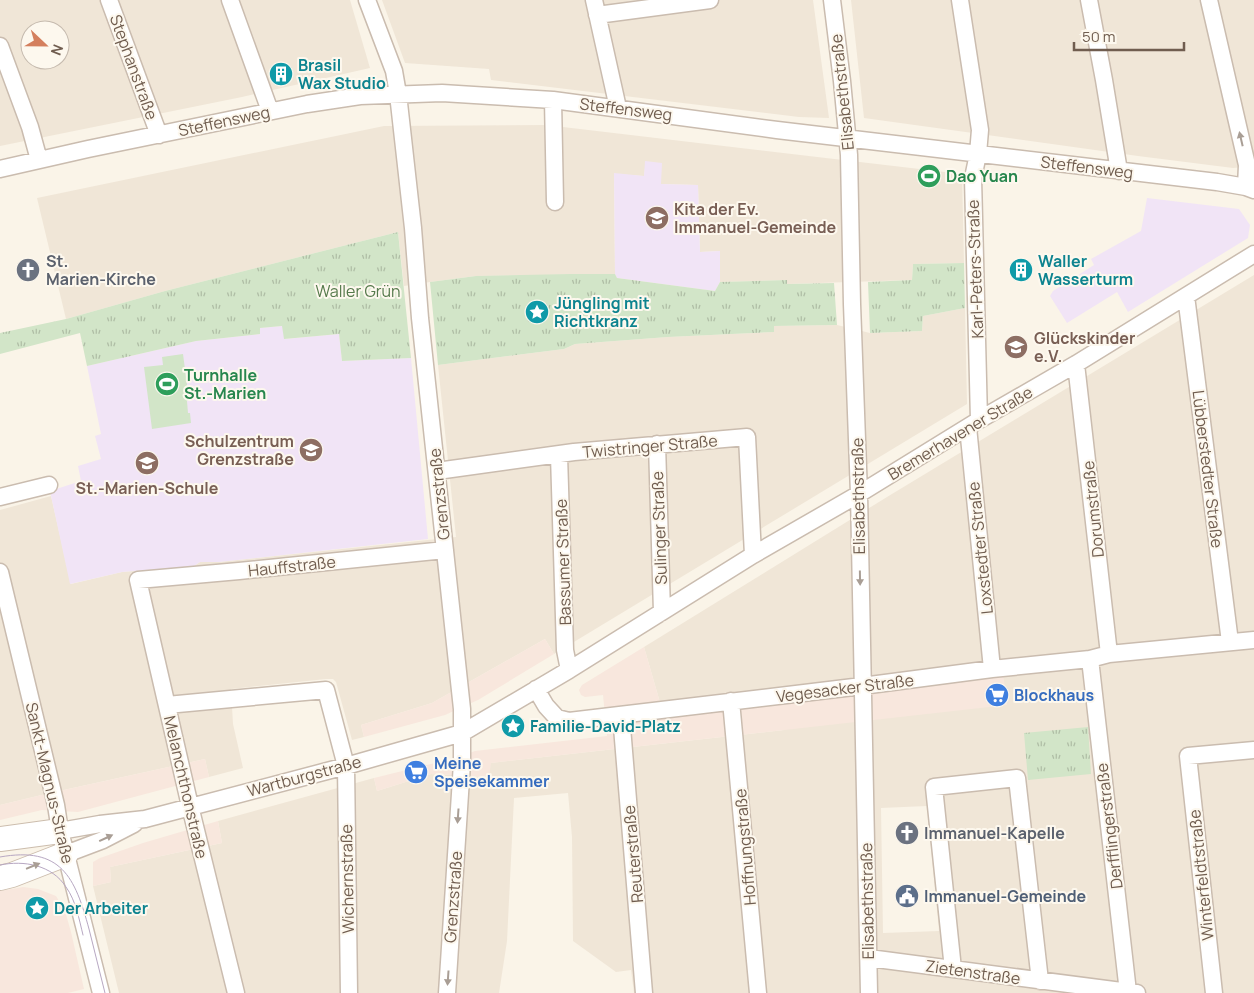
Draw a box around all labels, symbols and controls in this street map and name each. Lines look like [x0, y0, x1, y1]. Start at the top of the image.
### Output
street label: Stephanstraße [105, 11, 163, 123]
north arrow [20, 20, 70, 70]
scale bar [1074, 20, 1184, 52]
text: 50 m [1082, 26, 1116, 47]
street label: Elisabethstraße [825, 33, 859, 151]
text: N [47, 42, 68, 58]
place label: Brasil Wax Studio [298, 54, 386, 94]
building icon: Brasil Wax Studio [268, 61, 294, 87]
street label: Steffensweg [578, 92, 674, 126]
street label: Steffensweg [176, 101, 272, 141]
one-way arrow [1237, 131, 1245, 146]
street label: Steffensweg [1039, 150, 1135, 184]
sports icon: Dao Yuan [916, 163, 942, 189]
place label: Dao Yuan [946, 165, 1018, 187]
place label: Kita der Ev. Immanuel-Gemeinde [674, 198, 837, 238]
street label: Karl-Peters-Straße [962, 199, 988, 339]
school or university icon: Kita der Ev. Immanuel-Gemeinde [644, 205, 670, 231]
place label: St. Marien-Kirche [46, 250, 156, 290]
place label: Waller Wasserturm [1038, 250, 1133, 290]
church icon: St. Marien-Kirche [15, 257, 41, 283]
building icon: Waller Wasserturm [1008, 257, 1034, 283]
park label: Waller Grün [316, 280, 400, 302]
place label: Jüngling mit Richtkranz [554, 292, 650, 332]
place icon: Jüngling mit Richtkranz [524, 299, 550, 325]
place label: Glückskinder e.V. [1034, 327, 1135, 367]
school or university icon: Glückskinder e.V. [1003, 334, 1029, 360]
place label: Turnhalle St.-Marien [184, 364, 266, 404]
sports icon: Turnhalle St.-Marien [154, 371, 180, 397]
street label: Bremerhavener Straße [883, 381, 1037, 485]
street label: Lübberstedter Straße [1187, 389, 1229, 549]
street label: Twistringer Straße [581, 429, 719, 463]
place label: Schulzentrum Grenzstraße [185, 430, 294, 470]
school or university icon: Schulzentrum Grenzstraße [298, 437, 324, 463]
street label: Elisabethstraße [846, 437, 870, 555]
street label: Grenzstraße [423, 447, 455, 541]
school or university icon: St.-Marien-Schule [134, 450, 160, 476]
street label: Dorumstraße [1077, 460, 1109, 558]
street label: Sulinger Straße [646, 471, 672, 585]
place label: St.-Marien-Schule [76, 477, 219, 499]
street label: Loxstedter Straße [962, 481, 998, 615]
street label: Bassumer Straße [550, 498, 576, 626]
street label: Hauffstraße [247, 550, 337, 582]
one-way arrow [856, 570, 864, 586]
street label: Vegesacker Straße [775, 669, 915, 707]
supermarket icon: Blockhaus [984, 682, 1010, 708]
place label: Blockhaus [1014, 684, 1095, 706]
street label: Sankt-Magnus-Straße [21, 700, 79, 866]
street label: Melanchthonstraße [159, 713, 213, 861]
place icon: Familie-David-Platz [500, 713, 526, 739]
place label: Familie-David-Platz [530, 715, 681, 737]
street label: Wartburgstraße [245, 750, 363, 802]
place label: Meine Speisekammer [434, 752, 549, 792]
supermarket icon: Meine Speisekammer [403, 759, 429, 785]
street label: Derfflingerstraße [1090, 762, 1128, 890]
street label: Hoffnungstraße [729, 788, 761, 906]
street label: Reuterstraße [618, 804, 648, 904]
street label: Winterfeldtstraße [1183, 808, 1219, 942]
one-way arrow [454, 809, 462, 825]
church icon: Immanuel-Kapelle [894, 820, 920, 846]
place label: Immanuel-Kapelle [924, 822, 1065, 844]
street label: Wichernstraße [335, 824, 359, 934]
one-way arrow [99, 833, 113, 841]
street label: Elisabethstraße [855, 842, 879, 960]
street label: Grenzstraße [439, 850, 467, 944]
one-way arrow [26, 862, 40, 870]
public building icon: Immanuel-Gemeinde [894, 883, 920, 909]
place label: Immanuel-Gemeinde [924, 885, 1087, 907]
place icon: Der Arbeiter [24, 895, 50, 921]
place label: Der Arbeiter [54, 897, 148, 919]
street label: Zietenstraße [924, 954, 1022, 990]
one-way arrow [443, 971, 451, 987]

